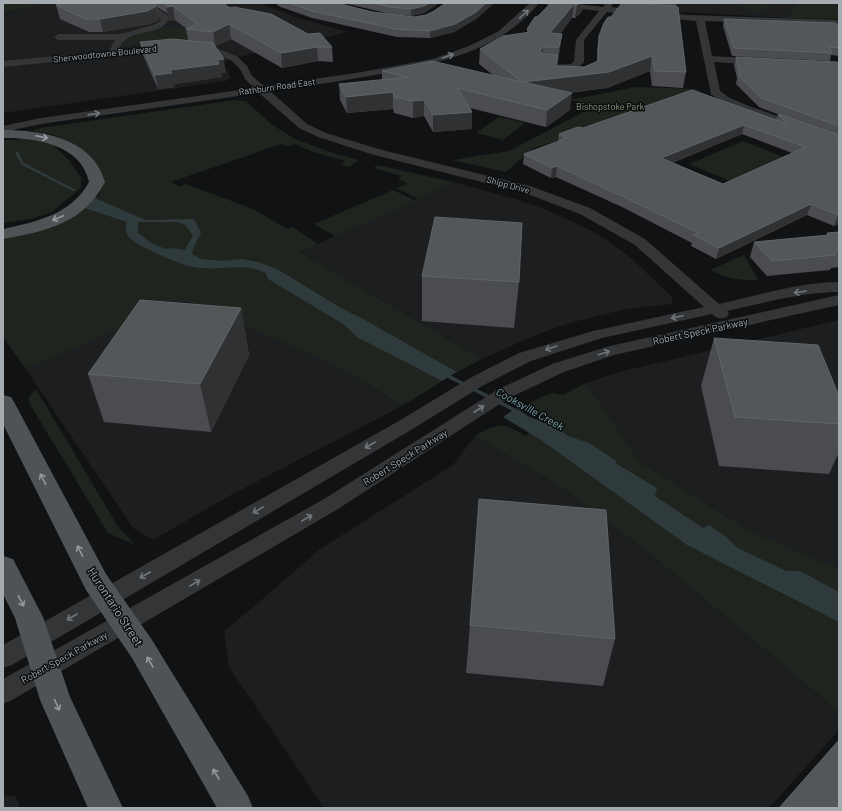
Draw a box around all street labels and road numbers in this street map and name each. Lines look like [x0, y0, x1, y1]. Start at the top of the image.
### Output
street label: Sherwoodtowne Boulevard [53, 43, 157, 64]
street label: Rathburn Road East [238, 76, 316, 97]
street label: Shipp Drive [485, 173, 531, 196]
street label: Robert Speck Parkway [651, 315, 749, 347]
street label: Robert Speck Parkway [361, 426, 450, 488]
street label: Hurontario Street [85, 564, 147, 649]
street label: Robert Speck Parkway [19, 628, 110, 686]

